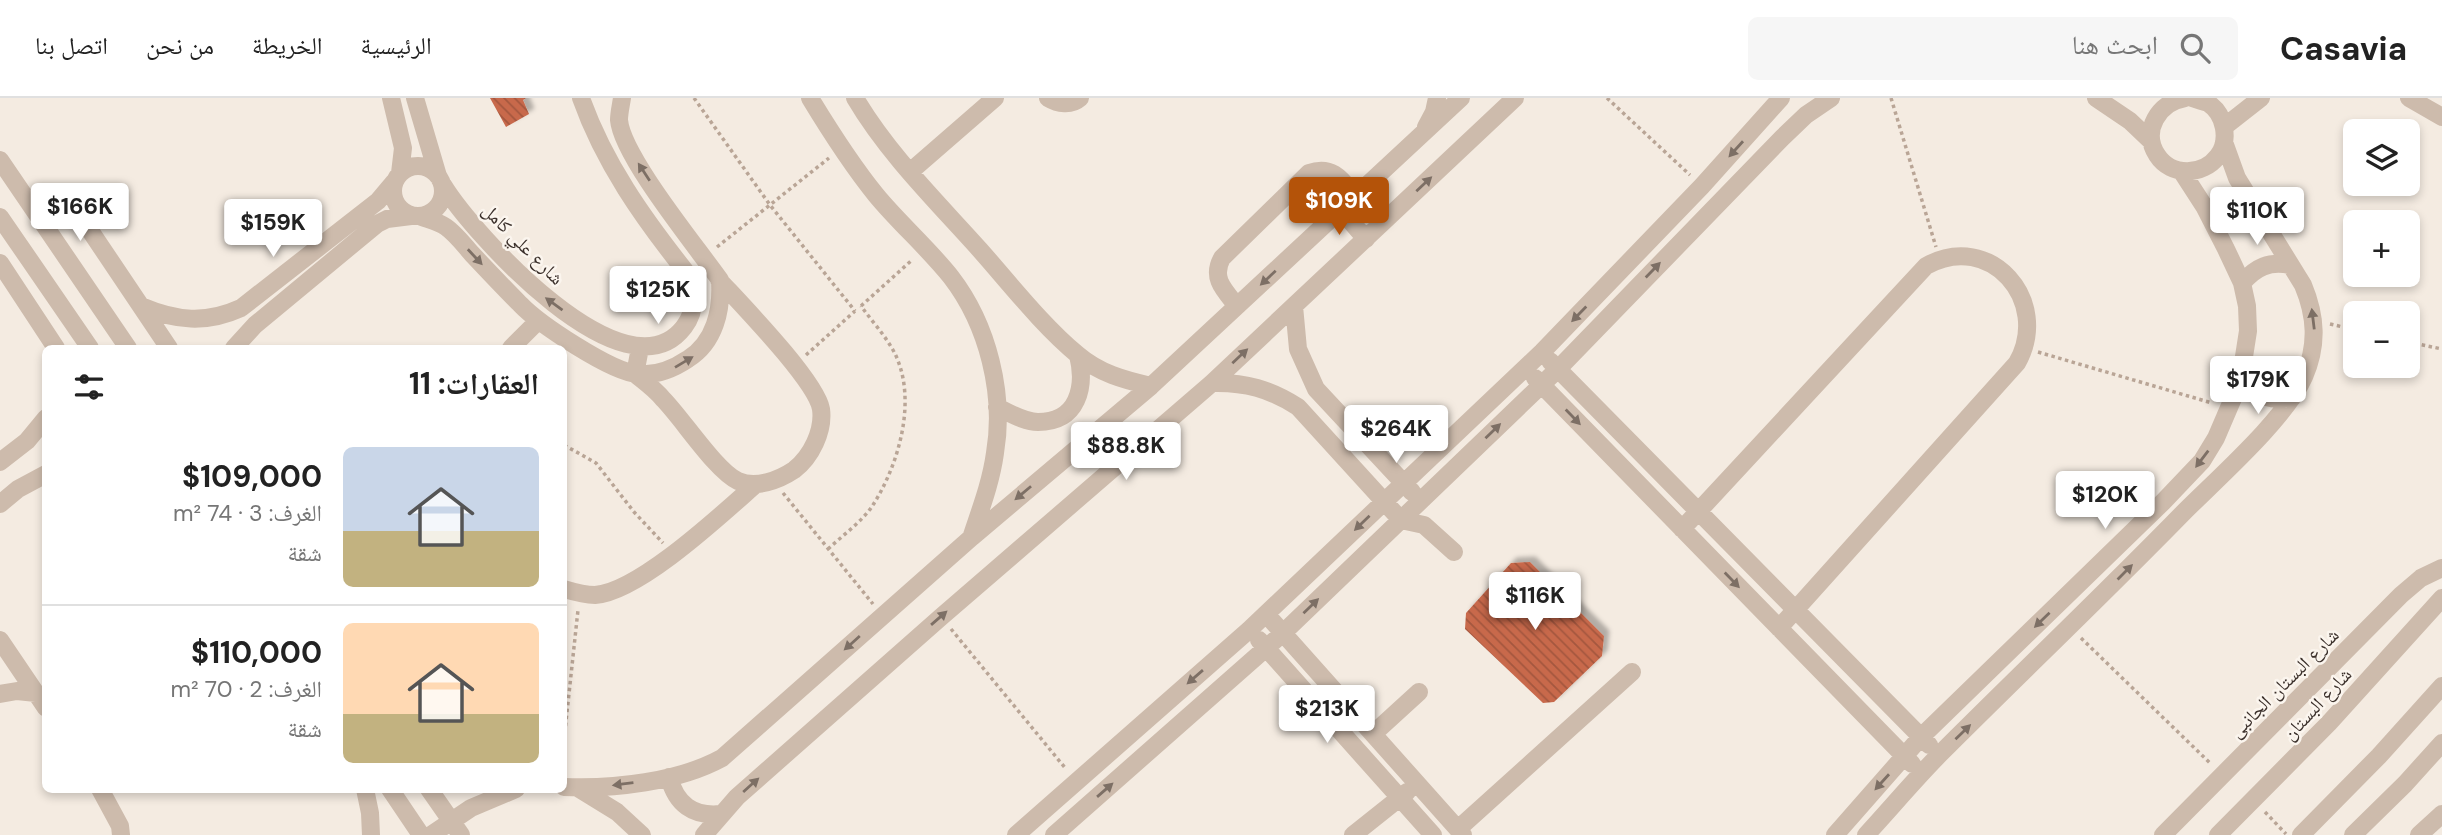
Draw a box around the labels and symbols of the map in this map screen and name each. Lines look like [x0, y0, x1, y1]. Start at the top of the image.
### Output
one-way arrow [1728, 140, 1744, 158]
one-way arrow [637, 163, 651, 181]
one-way arrow [1415, 176, 1432, 192]
pin: $109K [1290, 178, 1388, 237]
pin: $166K [31, 184, 129, 243]
pin: $110K [2208, 188, 2306, 247]
street label: شارع علي كامل [475, 198, 569, 292]
pin: $159K [224, 200, 322, 259]
one-way arrow [467, 248, 483, 266]
one-way arrow [1645, 262, 1661, 279]
pin: $125K [609, 266, 707, 326]
one-way arrow [1260, 270, 1277, 286]
one-way arrow [545, 297, 564, 311]
one-way arrow [1571, 305, 1587, 322]
one-way arrow [2307, 307, 2318, 329]
one-way arrow [1231, 348, 1249, 364]
one-way arrow [674, 355, 693, 368]
pin: $179K [2209, 356, 2307, 416]
pin: $264K [1347, 406, 1445, 465]
one-way arrow [1564, 408, 1580, 425]
pin: $88.8K [1069, 422, 1183, 482]
one-way arrow [1484, 424, 1501, 440]
one-way arrow [2195, 449, 2209, 468]
pin: $120K [2056, 472, 2154, 531]
one-way arrow [1015, 485, 1032, 500]
one-way arrow [1354, 514, 1371, 531]
one-way arrow [2117, 564, 2134, 581]
one-way arrow [1723, 571, 1740, 588]
pin: $116K [1486, 573, 1584, 632]
one-way arrow [1302, 599, 1319, 615]
one-way arrow [930, 610, 948, 626]
one-way arrow [2033, 611, 2050, 628]
street label: شارع البستان الجانبى [2224, 623, 2344, 743]
one-way arrow [843, 635, 861, 651]
street label: شارع البستان [2278, 663, 2356, 745]
one-way arrow [1186, 669, 1204, 685]
pin: $213K [1278, 686, 1376, 745]
one-way arrow [1954, 724, 1971, 740]
one-way arrow [1875, 773, 1891, 790]
one-way arrow [742, 778, 759, 793]
one-way arrow [612, 779, 634, 790]
one-way arrow [1096, 783, 1113, 798]

